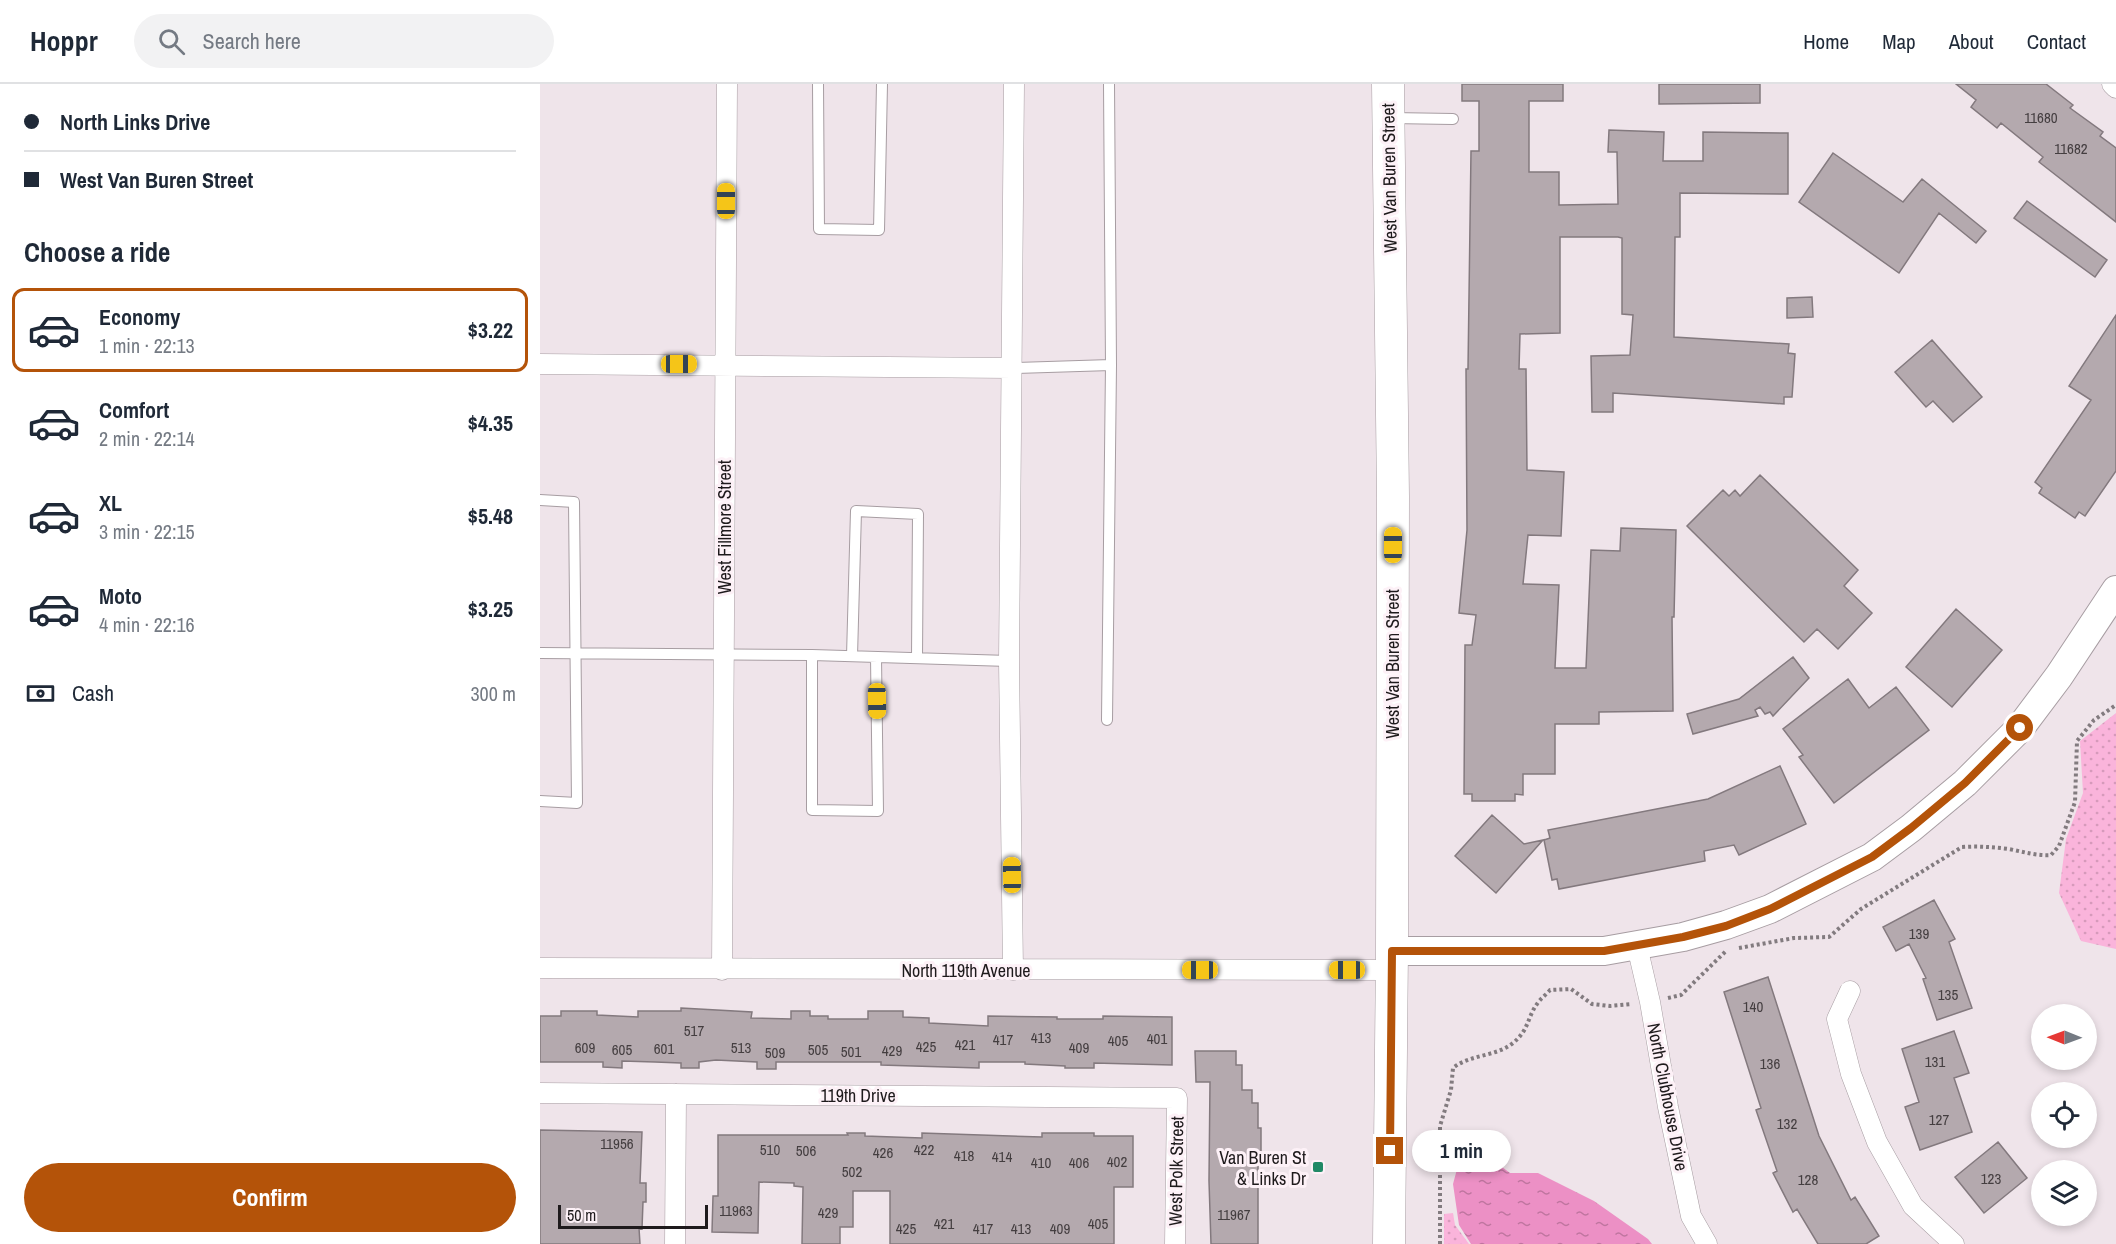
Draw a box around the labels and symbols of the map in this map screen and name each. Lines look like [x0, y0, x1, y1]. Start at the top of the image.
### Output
street label: West Van Buren Street [1375, 103, 1403, 253]
house number: 11680 [2024, 107, 2058, 128]
house number: 11682 [2054, 138, 2088, 159]
car [717, 183, 735, 219]
car [661, 355, 697, 373]
street label: West Fillmore Street [712, 460, 737, 594]
car [1384, 527, 1402, 563]
street label: West Van Buren Street [1380, 589, 1405, 739]
car [868, 683, 886, 719]
route start [2006, 714, 2033, 741]
car [1003, 857, 1021, 893]
house number: 139 [1909, 923, 1929, 944]
street label: North 119th Avenue [901, 958, 1031, 983]
car [1182, 961, 1218, 979]
car [1329, 961, 1365, 979]
house number: 135 [1938, 984, 1958, 1005]
house number: 140 [1743, 996, 1763, 1017]
north arrow [2031, 1004, 2097, 1070]
house number: 517 [684, 1020, 704, 1041]
street label: North Clubhouse Drive [1641, 1021, 1695, 1173]
house number: 413 [1031, 1027, 1051, 1048]
house number: 401 [1147, 1028, 1167, 1049]
house number: 417 [993, 1029, 1013, 1050]
house number: 405 [1108, 1030, 1128, 1051]
house number: 421 [955, 1034, 975, 1055]
house number: 425 [916, 1036, 936, 1057]
house number: 609 [575, 1037, 595, 1058]
house number: 513 [731, 1037, 751, 1058]
house number: 409 [1069, 1037, 1089, 1058]
house number: 601 [654, 1038, 674, 1059]
house number: 605 [612, 1039, 632, 1060]
house number: 505 [808, 1039, 828, 1060]
house number: 429 [882, 1040, 902, 1061]
house number: 501 [841, 1041, 861, 1062]
house number: 509 [765, 1042, 785, 1063]
house number: 131 [1925, 1051, 1945, 1072]
house number: 136 [1760, 1053, 1780, 1074]
street label: 119th Drive [820, 1083, 896, 1108]
house number: 127 [1929, 1109, 1949, 1130]
house number: 132 [1777, 1113, 1797, 1134]
street label: West Polk Street [1163, 1116, 1189, 1226]
callout: 1 min [1411, 1130, 1510, 1172]
house number: 11956 [600, 1133, 634, 1154]
route end [1376, 1137, 1403, 1164]
house number: 510 [760, 1139, 780, 1160]
house number: 422 [914, 1139, 934, 1160]
house number: 506 [796, 1140, 816, 1161]
house number: 426 [873, 1142, 893, 1163]
house number: 418 [954, 1145, 974, 1166]
place label: Van Buren St & Links Dr [1219, 1145, 1306, 1191]
house number: 414 [992, 1146, 1012, 1167]
house number: 402 [1107, 1151, 1127, 1172]
house number: 410 [1031, 1152, 1051, 1173]
house number: 406 [1069, 1152, 1089, 1173]
marker: Van Buren St & Links Dr [1311, 1160, 1325, 1174]
house number: 502 [842, 1161, 862, 1182]
house number: 123 [1981, 1168, 2001, 1189]
house number: 128 [1798, 1169, 1818, 1190]
house number: 11963 [719, 1200, 753, 1221]
scale bar [558, 1202, 708, 1230]
house number: 429 [818, 1202, 838, 1223]
house number: 11967 [1217, 1204, 1251, 1225]
house number: 421 [934, 1213, 954, 1234]
house number: 405 [1088, 1213, 1108, 1234]
house number: 425 [896, 1218, 916, 1239]
house number: 417 [973, 1218, 993, 1239]
house number: 413 [1011, 1218, 1031, 1239]
house number: 409 [1050, 1218, 1070, 1239]

